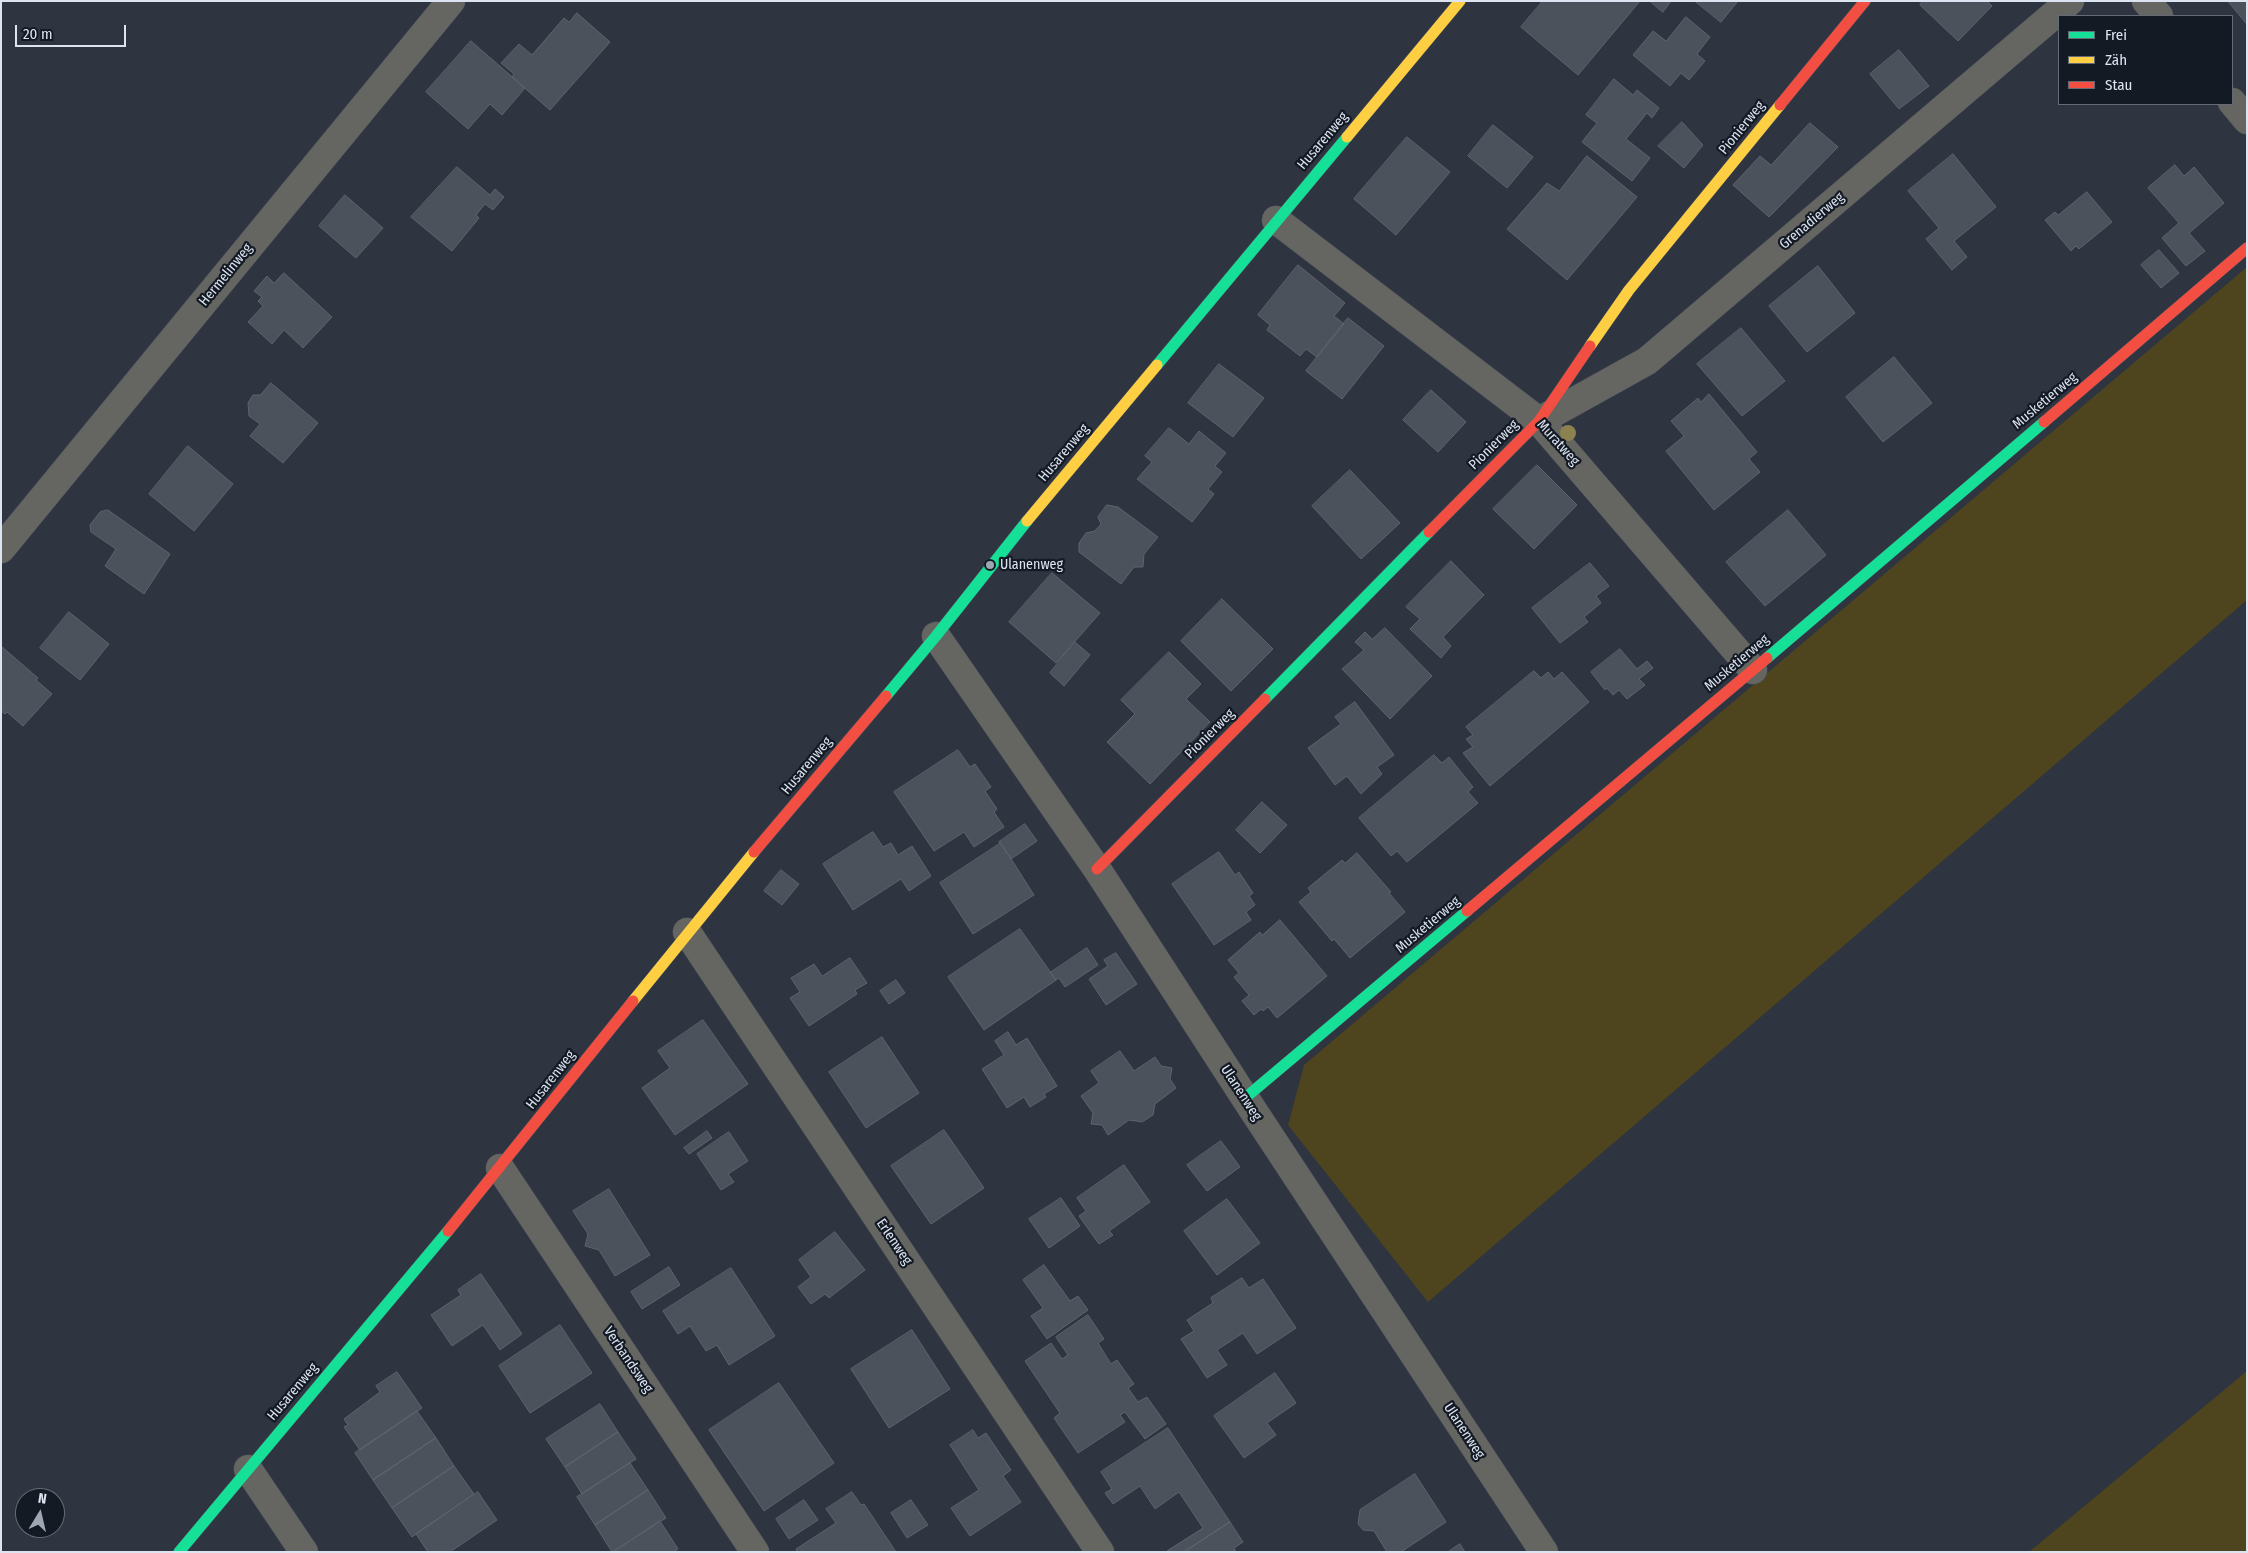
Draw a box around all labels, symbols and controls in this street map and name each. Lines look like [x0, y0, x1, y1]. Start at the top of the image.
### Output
scale bar [18, 15, 129, 47]
legend [2058, 15, 2233, 105]
text: 20 m [23, 25, 53, 43]
text: Frei [2105, 26, 2127, 44]
text: Zäh [2105, 51, 2127, 69]
text: Stau [2105, 76, 2132, 94]
street label: Pionierweg [1715, 98, 1769, 158]
street label: Husarenweg [1294, 109, 1352, 173]
street label: Grenadierweg [1776, 189, 1848, 253]
street label: Hermelinweg [196, 240, 256, 310]
street label: Musketierweg [2009, 369, 2081, 433]
street label: Pionierweg [1466, 417, 1522, 473]
street label: Muratweg [1533, 417, 1583, 469]
street label: Husarenweg [1035, 421, 1093, 485]
place label: Ulanenweg [1000, 557, 1063, 573]
marker: Ulanenweg [984, 559, 996, 571]
street label: Musketierweg [1701, 631, 1773, 695]
street label: Pionierweg [1182, 706, 1238, 762]
street label: Husarenweg [778, 734, 836, 798]
street label: Musketierweg [1392, 893, 1464, 957]
street label: Husarenweg [523, 1047, 579, 1113]
street label: Ulanenweg [1217, 1062, 1265, 1124]
street label: Erlenweg [873, 1216, 915, 1268]
street label: Verbandsweg [600, 1324, 656, 1396]
street label: Husarenweg [264, 1360, 322, 1424]
street label: Ulanenweg [1440, 1400, 1488, 1462]
north arrow [15, 1488, 65, 1538]
text: N [37, 1490, 48, 1508]

